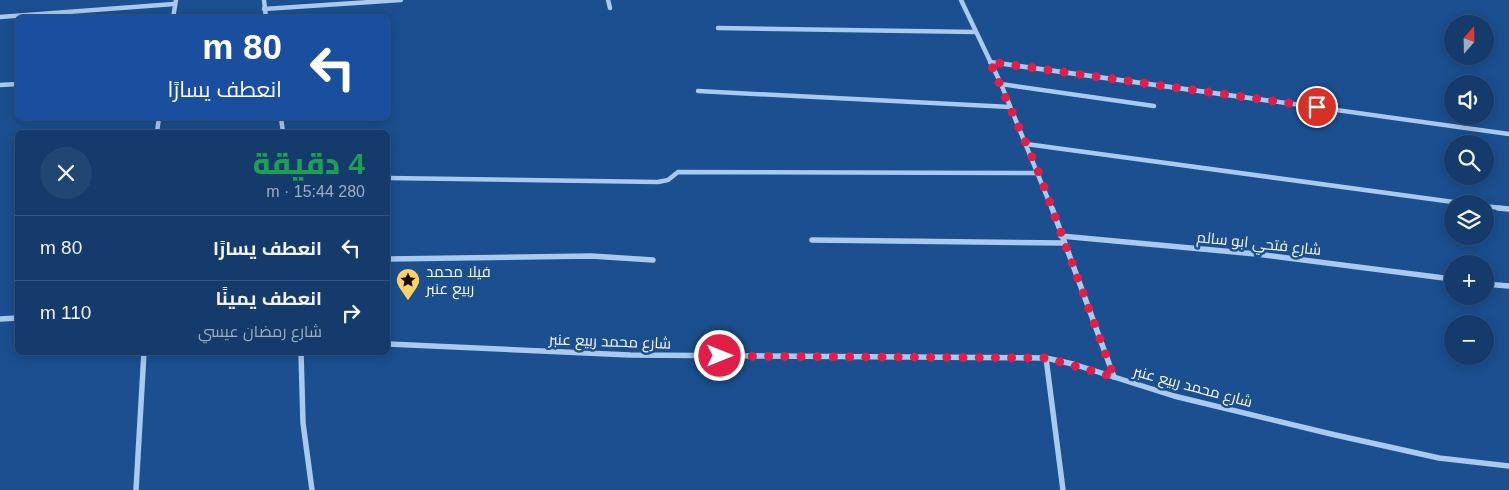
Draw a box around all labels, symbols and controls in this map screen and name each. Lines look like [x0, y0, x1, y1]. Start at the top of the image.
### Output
north arrow [1444, 15, 1494, 65]
map controls [1444, 15, 1494, 365]
text: 80 m [202, 27, 282, 66]
icon: left [300, 35, 365, 100]
button: sound [1444, 75, 1494, 125]
text: انعطف يسارًا [167, 77, 282, 102]
pin [1296, 86, 1338, 128]
icon: arrive [1303, 93, 1331, 121]
button: search [1444, 135, 1494, 185]
button: close [40, 147, 92, 199]
text: 4 دقيقة [253, 147, 365, 180]
text: 280 m · 15:44 [266, 183, 365, 200]
button: layers [1444, 195, 1494, 245]
street label: شارع فتحي ابو سالم [1196, 228, 1322, 262]
icon: left [337, 234, 365, 262]
text: 80 m [40, 237, 82, 258]
text: انعطف يسارًا [213, 238, 322, 259]
button: + [1444, 255, 1494, 305]
place label: فيلا محمد ربيع عنبر [425, 263, 491, 300]
place icon: فيلا محمد ربيع عنبر [395, 267, 421, 301]
text: انعطف يمينًا [215, 288, 322, 309]
icon: right [337, 299, 365, 327]
text: 110 m [40, 302, 91, 323]
button: − [1444, 315, 1494, 365]
text: شارع رمضان عيسي [198, 323, 322, 340]
position arrow [693, 329, 745, 381]
street label: شارع محمد ربيع عنبر [547, 330, 671, 355]
street label: شارع محمد ربيع عنبر [1130, 362, 1254, 413]

